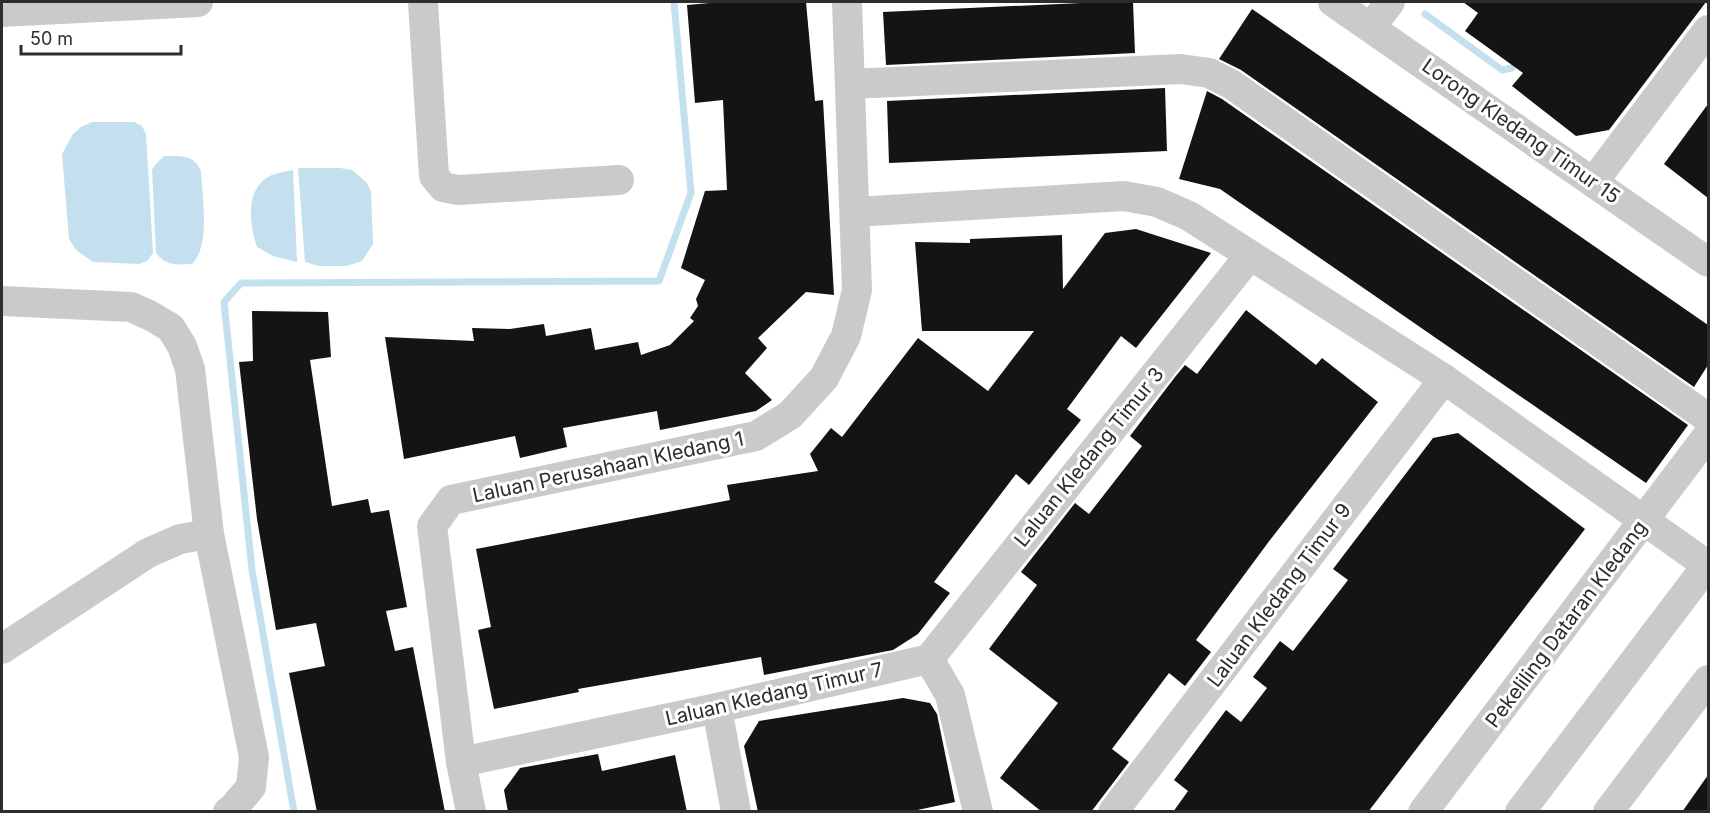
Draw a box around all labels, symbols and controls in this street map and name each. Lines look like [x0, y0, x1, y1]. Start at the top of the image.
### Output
scale bar [21, 18, 182, 56]
text: 50 m [30, 28, 73, 49]
street label: Lorong Kledang Timur 15 [1418, 54, 1624, 208]
street label: Laluan Kledang Timur 3 [1009, 363, 1169, 551]
street label: Laluan Perusahaan Kledang 1 [470, 427, 746, 507]
street label: Laluan Kledang Timur 9 [1202, 498, 1356, 692]
street label: Pekeliling Dataran Kledang [1480, 516, 1652, 732]
street label: Laluan Kledang Timur 7 [663, 657, 885, 731]

